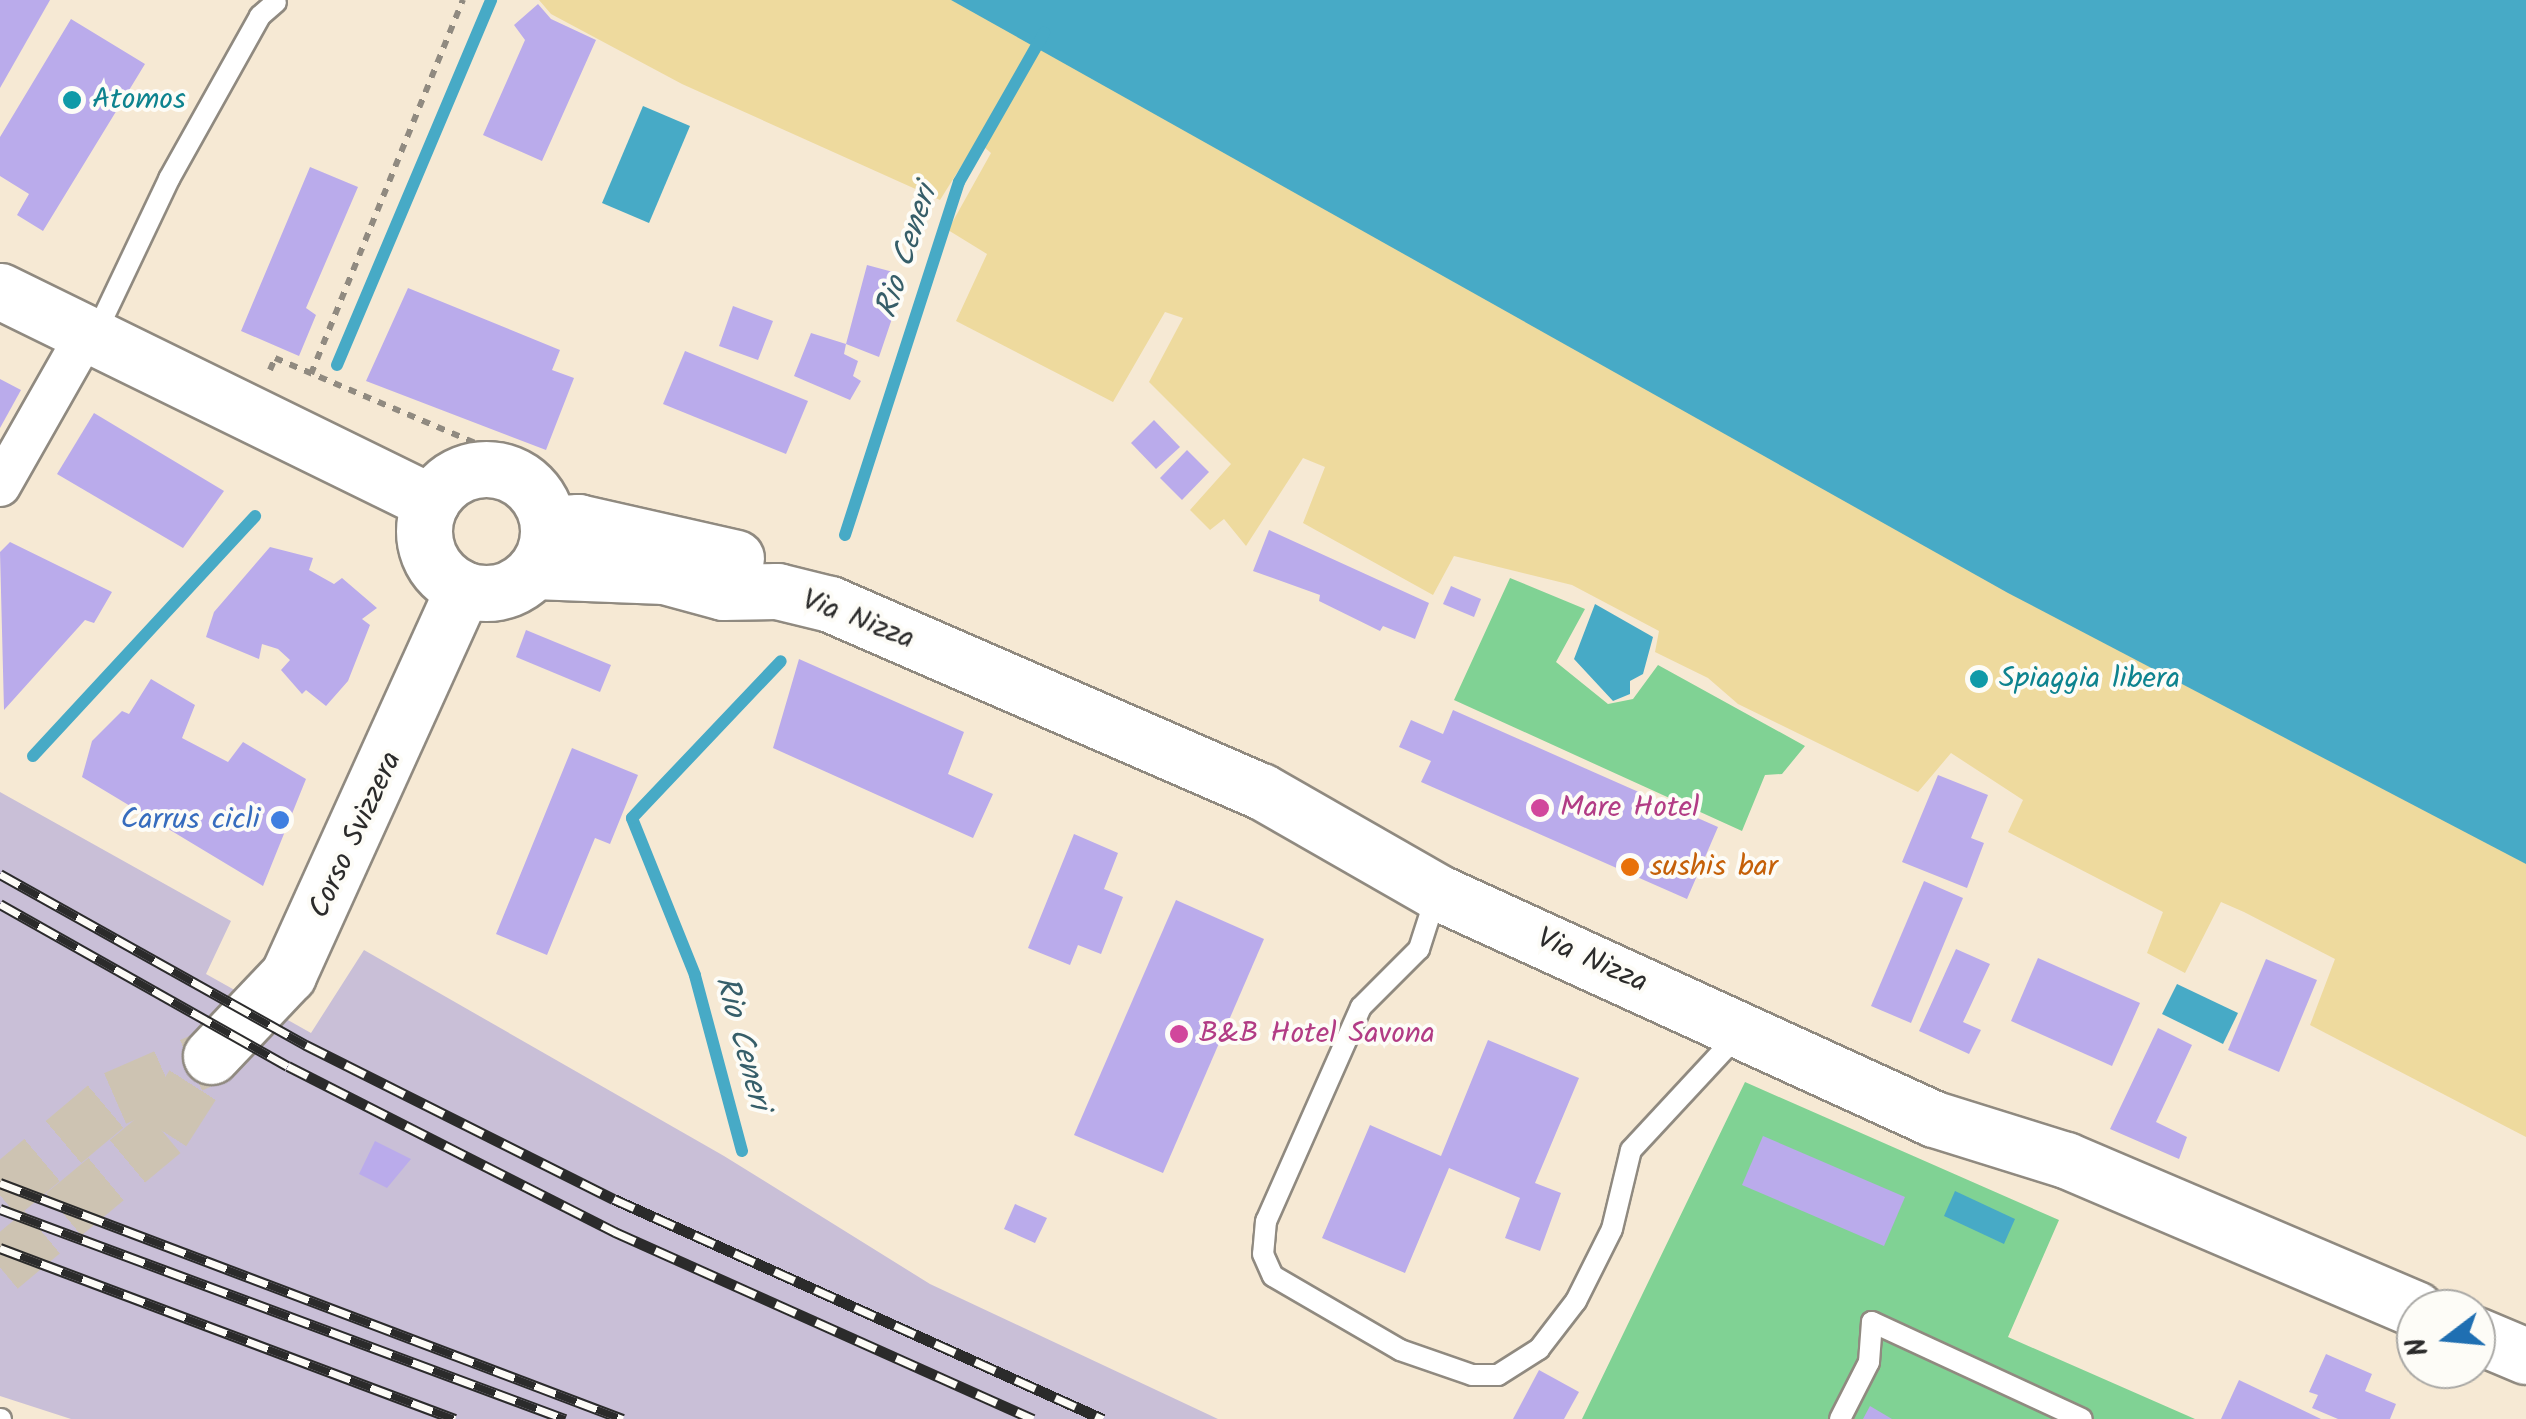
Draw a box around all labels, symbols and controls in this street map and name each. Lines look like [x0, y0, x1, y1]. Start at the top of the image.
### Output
place label: Atomos [92, 82, 186, 118]
marker: Atomos [61, 89, 83, 111]
water label: Rio Ceneri [869, 181, 947, 323]
street label: Via Nizza [797, 582, 919, 658]
place label: Spiaggia libera [1999, 661, 2180, 697]
marker: Spiaggia libera [1968, 668, 1990, 690]
street label: Corso Svizzera [302, 746, 410, 924]
place label: Mare Hotel [1560, 790, 1699, 826]
marker: Mare Hotel [1529, 797, 1551, 819]
place label: Carrus cicli [121, 802, 260, 838]
marker: Carrus cicli [269, 809, 291, 831]
place label: sushis bar [1650, 849, 1778, 885]
marker: sushis bar [1619, 856, 1641, 878]
street label: Via Nizza [1531, 921, 1653, 1001]
water label: Rio Ceneri [705, 972, 777, 1114]
place label: B&B Hotel Savona [1199, 1016, 1435, 1052]
marker: B&B Hotel Savona [1168, 1023, 1190, 1045]
north arrow [2396, 1289, 2496, 1389]
text: N [2395, 1332, 2443, 1362]

